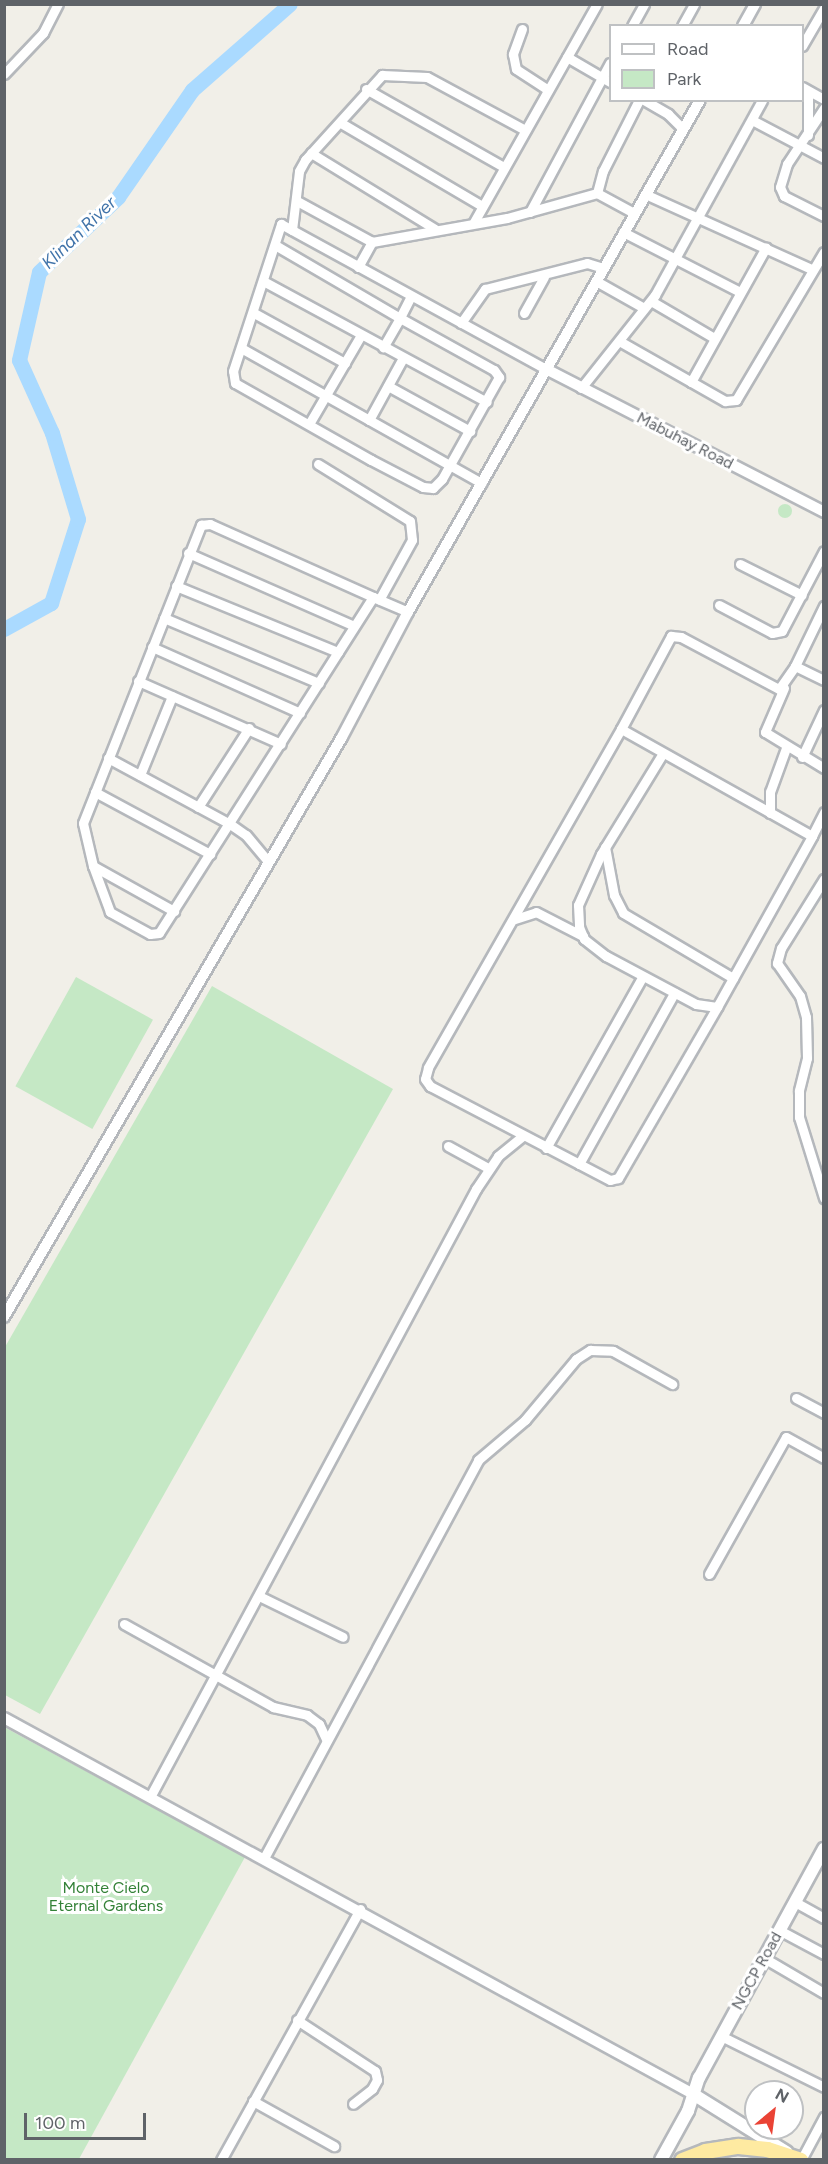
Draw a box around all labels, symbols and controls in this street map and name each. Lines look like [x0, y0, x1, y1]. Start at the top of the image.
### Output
legend [609, 24, 804, 102]
text: Road [667, 38, 708, 60]
text: Park [667, 68, 701, 90]
water label: Klinan River [37, 192, 121, 274]
street label: Mabuhay Road [633, 408, 737, 474]
park label: Monte Cielo Eternal Gardens [49, 1878, 163, 1916]
street label: NGCP Road [728, 1929, 786, 2013]
north arrow [744, 2080, 804, 2140]
text: N [772, 2084, 792, 2107]
scale bar [27, 2101, 148, 2139]
text: 100 m [35, 2112, 85, 2134]

